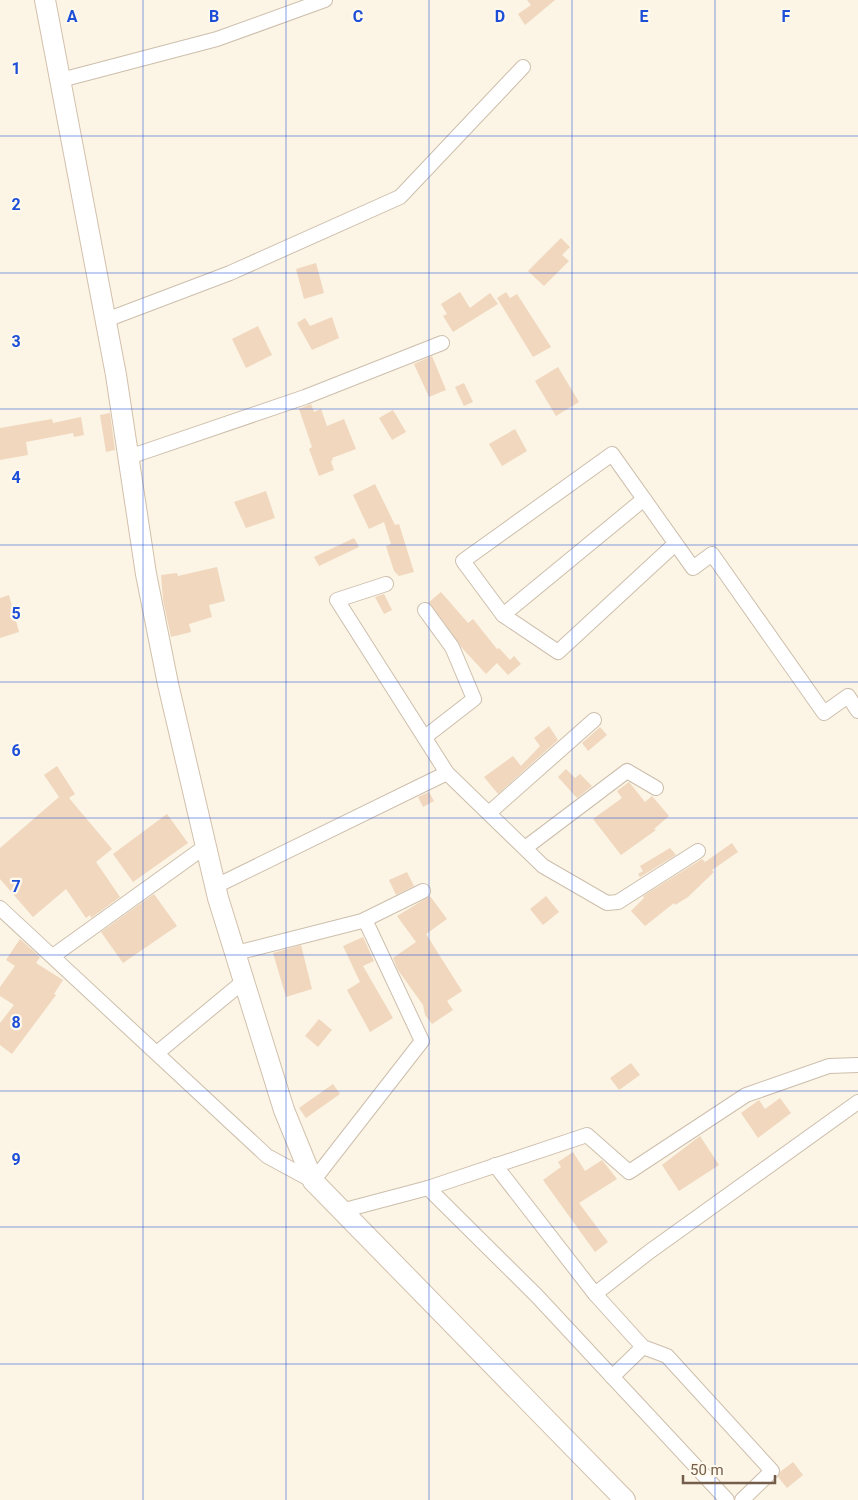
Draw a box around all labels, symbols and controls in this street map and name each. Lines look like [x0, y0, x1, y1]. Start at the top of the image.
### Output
text: A [67, 7, 78, 26]
text: B [209, 7, 219, 26]
text: C [353, 7, 363, 26]
text: D [495, 7, 505, 26]
text: E [640, 7, 649, 26]
text: F [782, 7, 791, 26]
text: 1 [11, 59, 21, 78]
text: 2 [11, 195, 21, 214]
text: 3 [11, 332, 21, 351]
text: 4 [11, 468, 21, 487]
text: 5 [11, 604, 21, 623]
text: 6 [11, 741, 21, 760]
text: 7 [11, 877, 21, 896]
text: 8 [11, 1013, 21, 1032]
text: 9 [11, 1150, 21, 1169]
scale bar [683, 1452, 776, 1484]
text: 50 m [690, 1461, 724, 1479]

